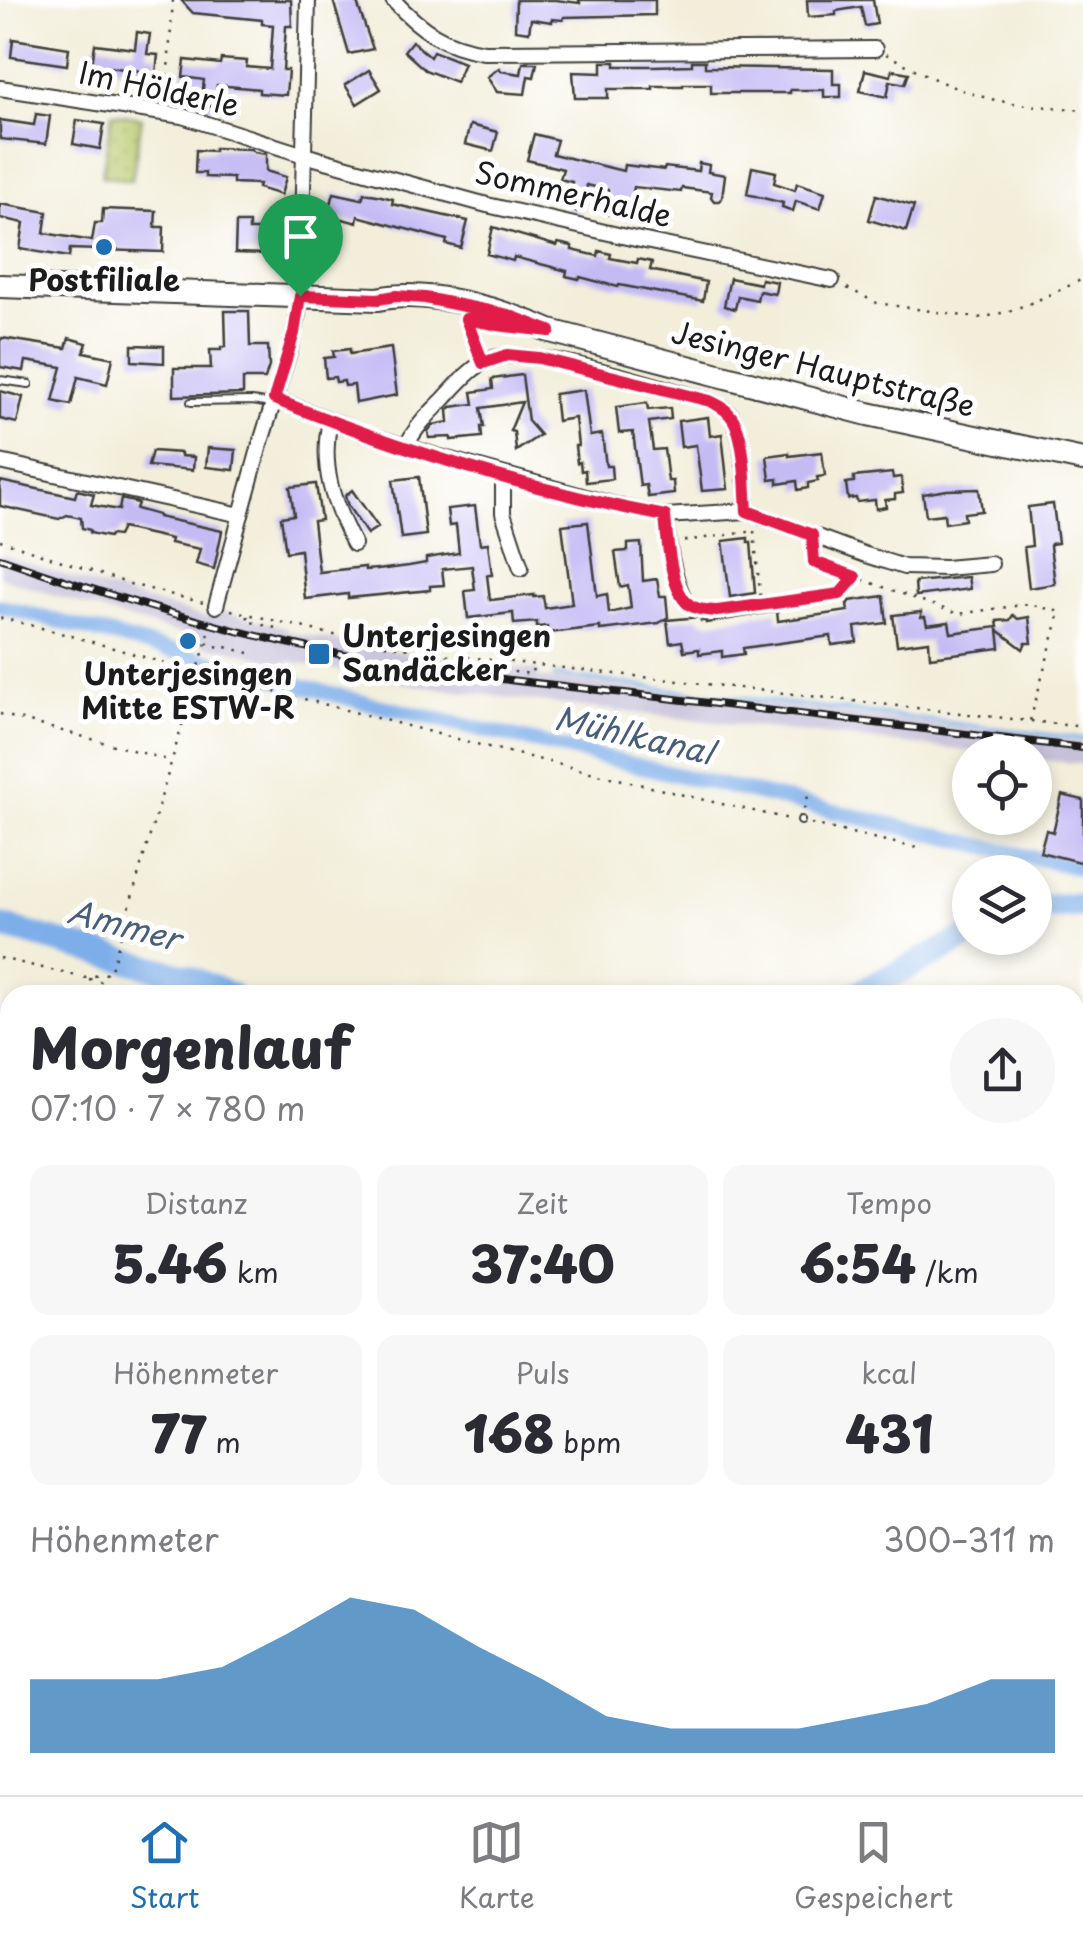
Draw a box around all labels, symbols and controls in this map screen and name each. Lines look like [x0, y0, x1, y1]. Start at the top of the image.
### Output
street label: Im Hölderle [75, 49, 244, 127]
street label: Sommerhalde [471, 148, 676, 237]
pin [258, 194, 343, 297]
icon: arrive [273, 209, 328, 264]
marker: Postfiliale [93, 236, 115, 258]
place label: Postfiliale [28, 256, 180, 301]
street label: Jesinger Hauptstraße [667, 308, 980, 427]
place label: Unterjesingen Sandäcker [342, 612, 551, 691]
marker: Unterjesingen Mitte ESTW-R [177, 630, 199, 652]
marker: Unterjesingen Sandäcker [306, 641, 332, 667]
place label: Unterjesingen Mitte ESTW-R [81, 650, 295, 729]
water label: Mühlkanal [550, 693, 723, 777]
map controls [952, 735, 1052, 955]
button: locate [952, 735, 1052, 835]
button: layers [952, 855, 1052, 955]
water label: Ammer [63, 886, 190, 963]
text: Morgenlauf [30, 1005, 352, 1088]
button: share [950, 1018, 1055, 1123]
text: 07:10 · 7 × 780 m [30, 1084, 305, 1132]
text: Distanz [144, 1181, 247, 1224]
text: Zeit [517, 1181, 568, 1224]
text: Tempo [846, 1181, 932, 1224]
text: 5.46 [113, 1224, 228, 1300]
text: 37:40 [470, 1224, 615, 1300]
text: 6:54 [800, 1224, 916, 1300]
text: km [228, 1250, 279, 1293]
text: /km [916, 1250, 979, 1293]
text: Höhenmeter [113, 1351, 278, 1394]
text: Puls [515, 1351, 570, 1394]
text: kcal [861, 1351, 917, 1394]
text: 77 [151, 1394, 206, 1470]
text: 168 [463, 1394, 554, 1470]
text: 431 [845, 1394, 933, 1470]
text: m [206, 1420, 241, 1463]
text: bpm [554, 1420, 622, 1463]
text: Höhenmeter [30, 1515, 219, 1563]
text: 300–311 m [883, 1515, 1055, 1563]
tab: Start [130, 1815, 199, 1918]
tab: Karte [459, 1815, 535, 1918]
tab: Gespeichert [794, 1815, 953, 1918]

